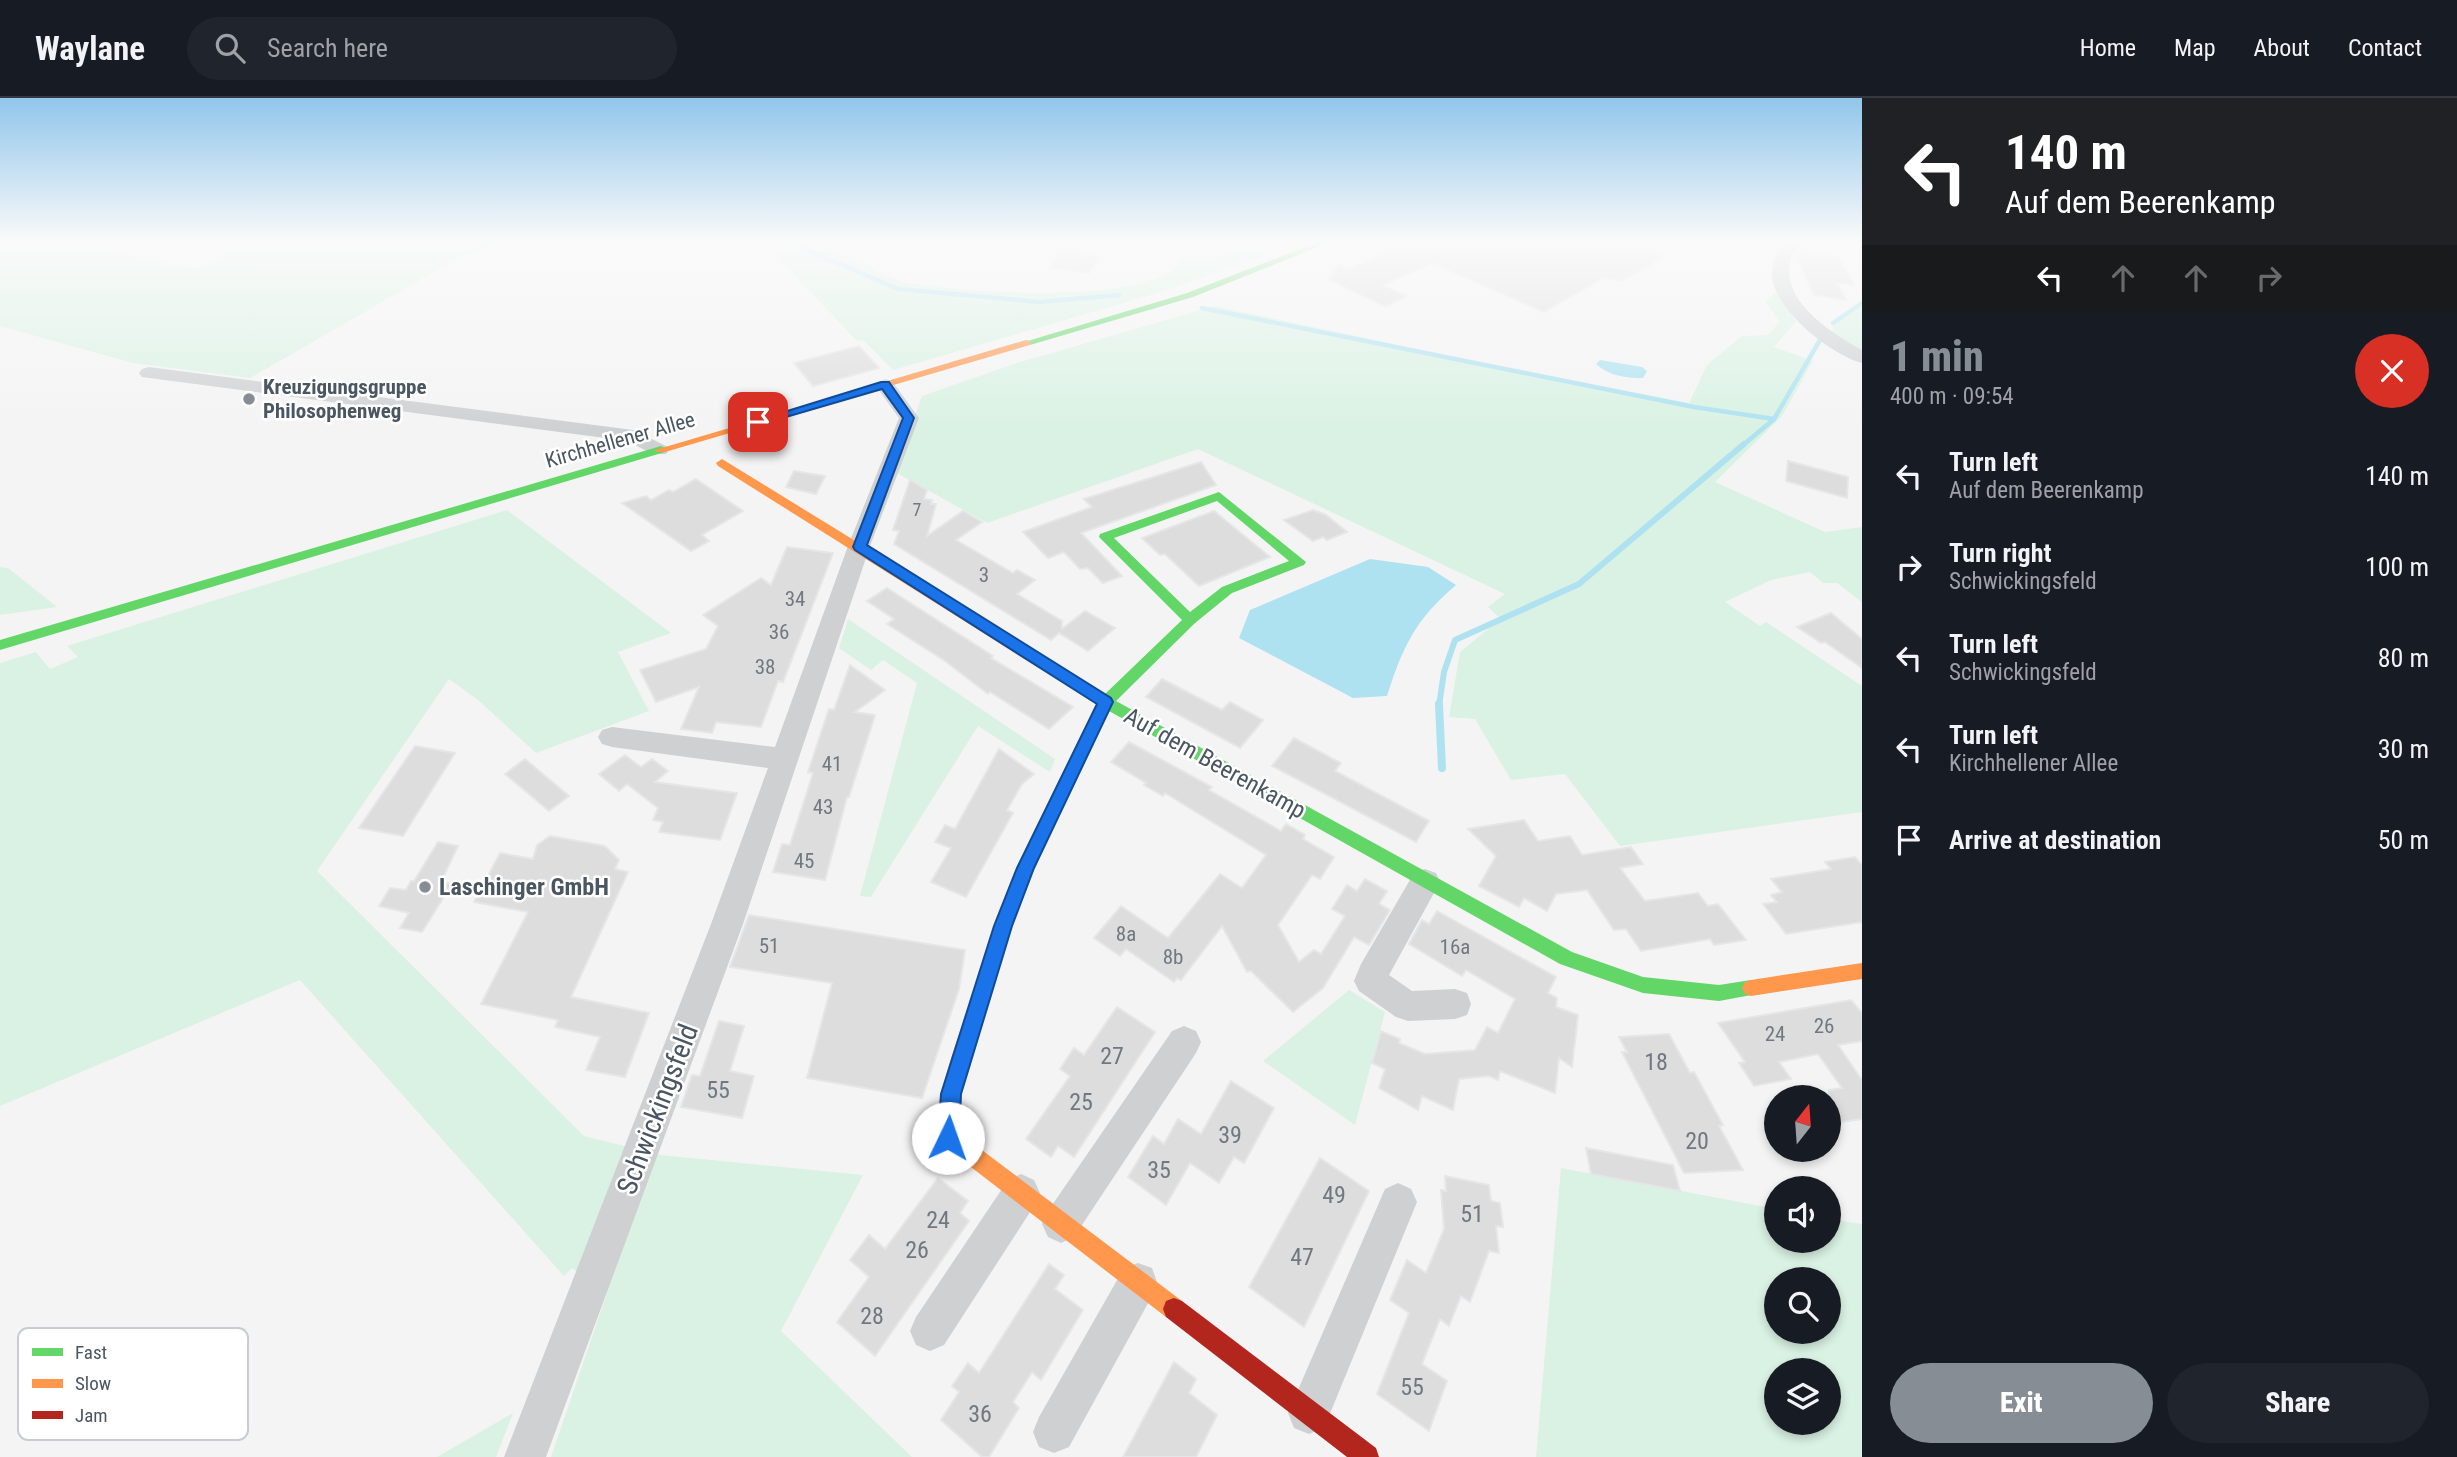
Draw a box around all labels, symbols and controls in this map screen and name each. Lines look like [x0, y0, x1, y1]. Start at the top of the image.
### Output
search box [187, 17, 677, 80]
text: Waylane [35, 29, 145, 68]
icon: search [211, 29, 249, 67]
text: Search here [267, 33, 388, 63]
text: Home [2080, 34, 2136, 62]
text: Map [2174, 34, 2216, 62]
text: About [2254, 34, 2310, 62]
text: Contact [2348, 34, 2422, 62]
text: 140 m [2005, 124, 2127, 181]
icon: left [1890, 126, 1981, 217]
text: Auf dem Beerenkamp [2005, 183, 2276, 221]
icon: left [2031, 259, 2069, 297]
icon: ahead [2104, 259, 2142, 297]
icon: ahead [2177, 259, 2215, 297]
icon: right [2250, 259, 2288, 297]
text: 1 min [1890, 332, 1984, 381]
button: close [2355, 334, 2429, 408]
place label: Kreuzigungsgruppe Philosophenweg [263, 375, 427, 423]
text: 400 m · 09:54 [1890, 383, 2014, 410]
marker: Kreuzigungsgruppe Philosophenweg [241, 391, 257, 407]
pin [728, 392, 788, 452]
icon: arrive [739, 403, 777, 441]
street label: Kirchhellener Allee [542, 407, 698, 473]
text: Turn left [1949, 447, 2038, 477]
icon: left [1890, 457, 1928, 495]
text: 140 m [2365, 461, 2429, 491]
text: Auf dem Beerenkamp [1949, 477, 2143, 504]
house number: 7 [913, 499, 922, 520]
text: Turn right [1949, 538, 2051, 568]
icon: right [1890, 548, 1928, 586]
text: 100 m [2365, 552, 2429, 582]
house number: 3 [979, 563, 989, 587]
text: Schwickingsfeld [1949, 568, 2097, 595]
house number: 34 [785, 587, 805, 611]
house number: 36 [769, 620, 789, 644]
text: Turn left [1949, 629, 2038, 659]
icon: left [1890, 639, 1928, 677]
text: 80 m [2378, 643, 2429, 673]
house number: 38 [755, 655, 775, 679]
text: Schwickingsfeld [1949, 659, 2097, 686]
street label: Auf dem Beerenkamp [1119, 702, 1311, 824]
text: Turn left [1949, 720, 2038, 750]
icon: left [1890, 730, 1928, 768]
text: 30 m [2378, 734, 2429, 764]
text: Kirchhellener Allee [1949, 750, 2118, 777]
house number: 41 [822, 752, 842, 776]
house number: 43 [813, 795, 833, 819]
icon: arrive [1890, 821, 1928, 859]
text: Arrive at destination [1949, 825, 2161, 855]
text: 50 m [2378, 825, 2429, 855]
house number: 45 [794, 849, 814, 873]
place label: Laschinger GmbH [439, 873, 609, 901]
marker: Laschinger GmbH [417, 879, 433, 895]
house number: 8a [1116, 922, 1136, 946]
house number: 51 [759, 934, 779, 958]
house number: 16a [1440, 935, 1470, 959]
house number: 8b [1163, 945, 1183, 969]
house number: 26 [1814, 1014, 1834, 1038]
street label: Schwickingsfeld [610, 1019, 705, 1199]
house number: 24 [1765, 1022, 1785, 1046]
house number: 27 [1100, 1042, 1124, 1070]
house number: 18 [1644, 1048, 1668, 1076]
house number: 55 [706, 1076, 730, 1104]
north arrow [1764, 1085, 1841, 1162]
map controls [1764, 1085, 1841, 1435]
house number: 25 [1069, 1088, 1093, 1116]
position arrow [911, 1101, 985, 1175]
house number: 39 [1218, 1121, 1242, 1149]
house number: 20 [1685, 1127, 1709, 1155]
house number: 35 [1147, 1156, 1171, 1184]
button: sound [1764, 1176, 1841, 1253]
house number: 49 [1322, 1181, 1346, 1209]
house number: 51 [1460, 1200, 1484, 1228]
house number: 24 [926, 1206, 950, 1234]
house number: 26 [905, 1236, 929, 1264]
house number: 47 [1290, 1243, 1314, 1271]
button: search [1764, 1267, 1841, 1344]
house number: 28 [860, 1302, 884, 1330]
legend [18, 1328, 248, 1440]
text: Fast [75, 1341, 107, 1364]
button: layers [1764, 1358, 1841, 1435]
button: Exit [1890, 1363, 2153, 1443]
button: Share [2167, 1363, 2429, 1443]
text: Slow [75, 1372, 111, 1395]
house number: 55 [1400, 1373, 1424, 1401]
house number: 36 [968, 1400, 992, 1428]
text: Jam [75, 1404, 108, 1427]

